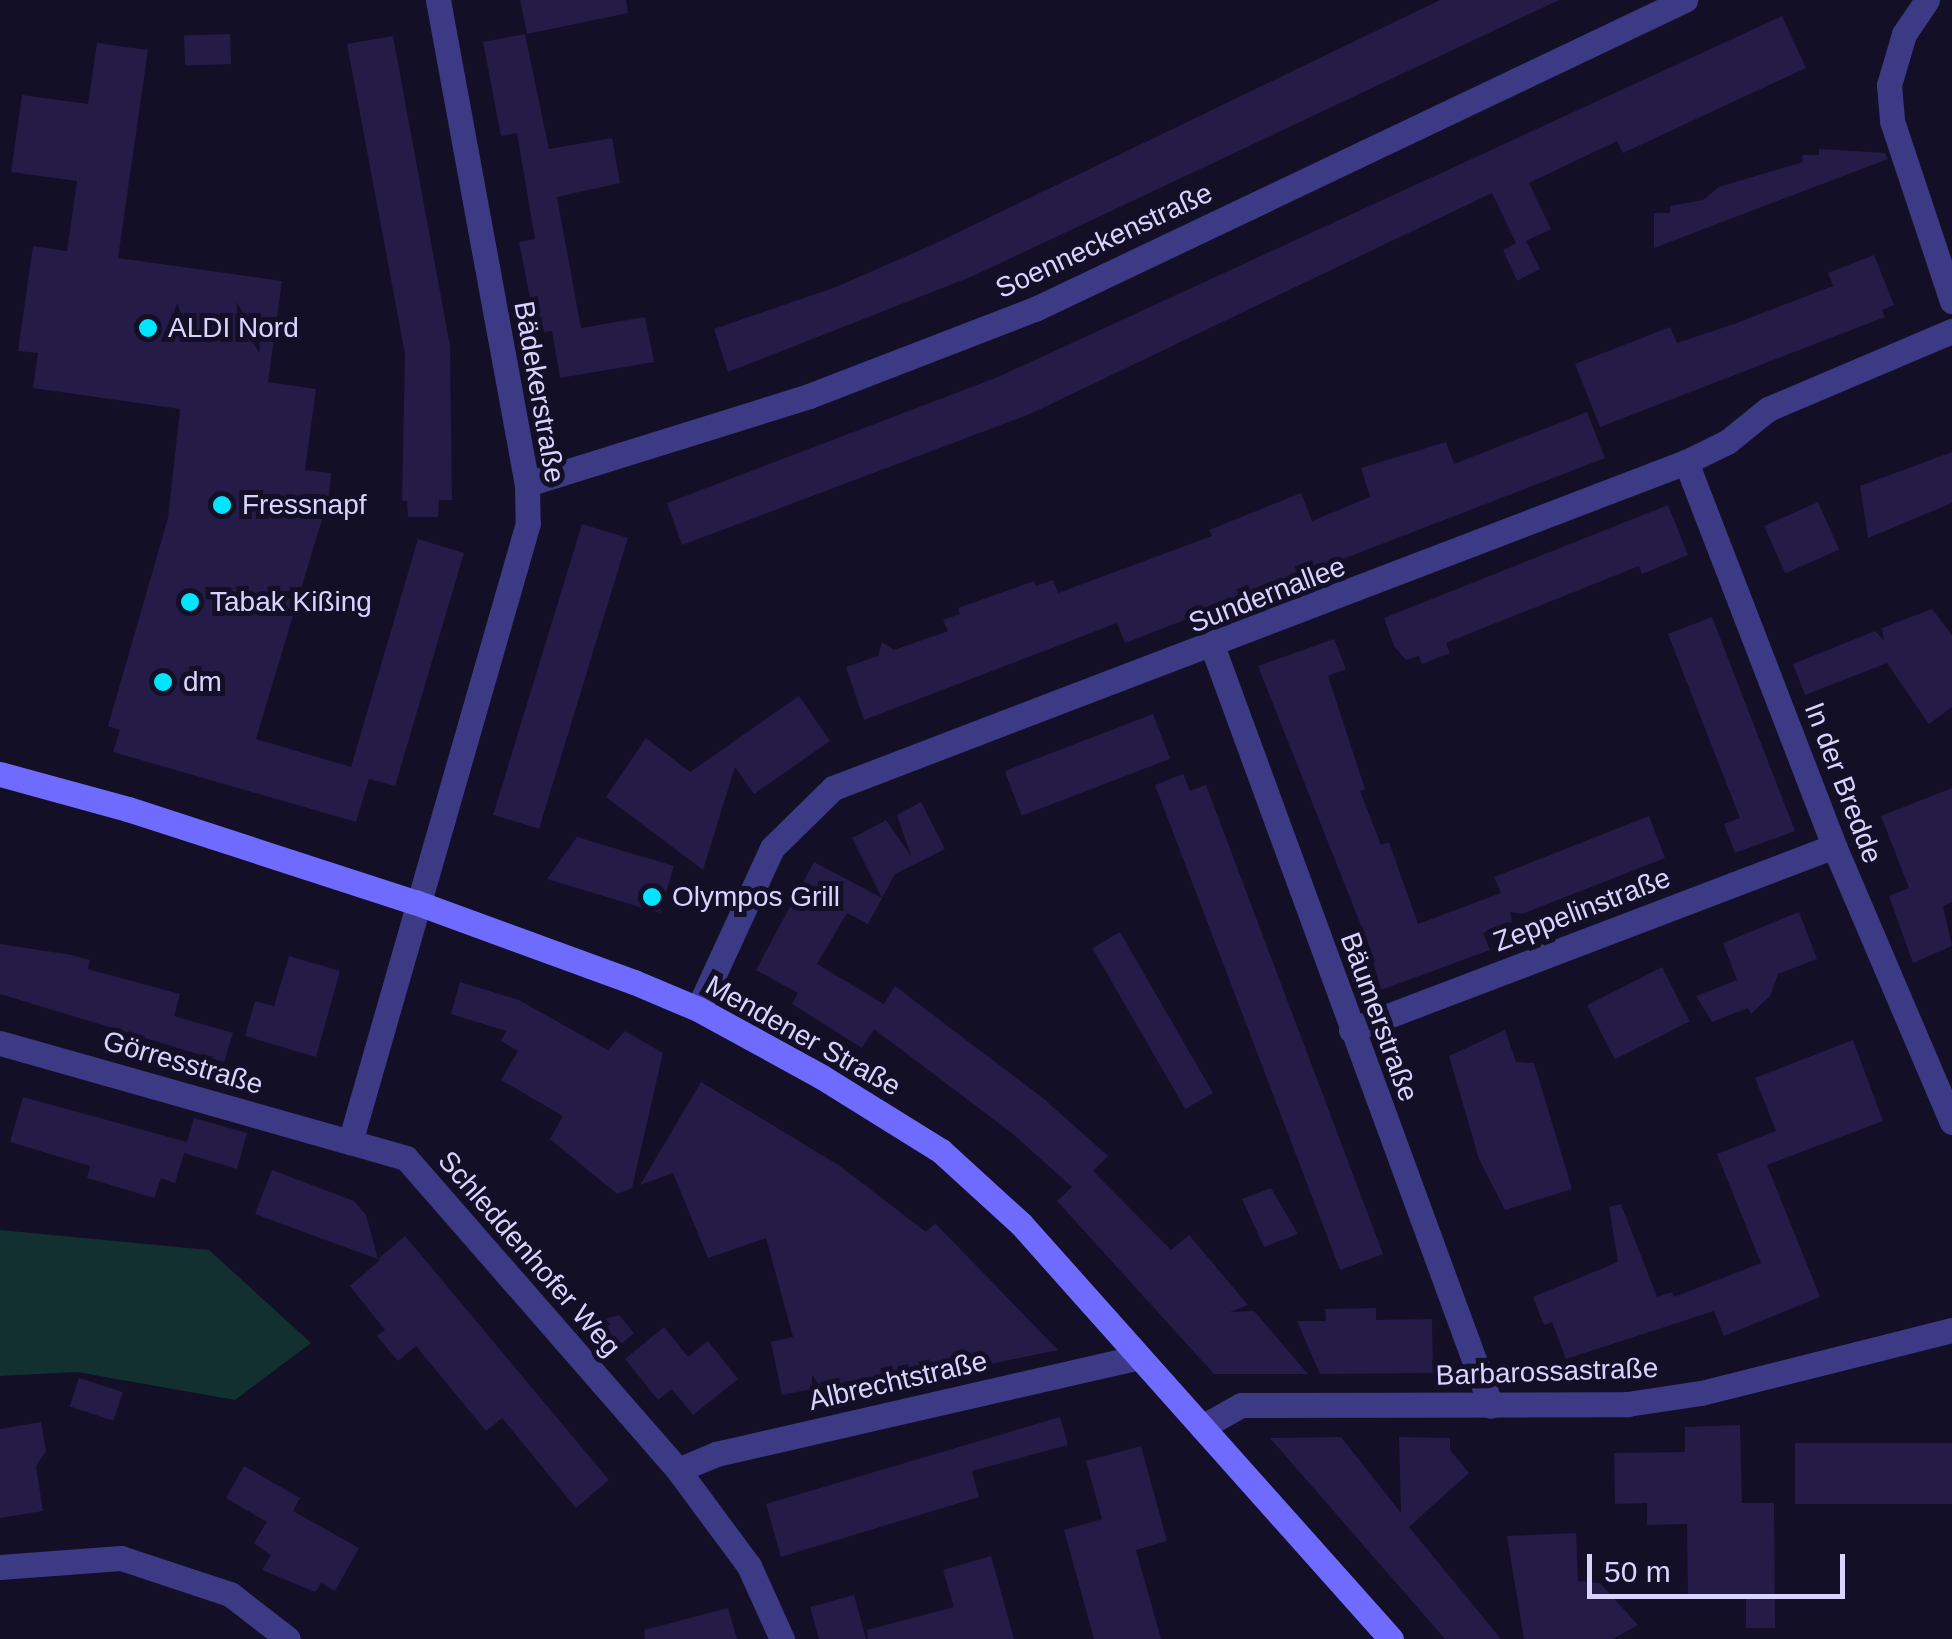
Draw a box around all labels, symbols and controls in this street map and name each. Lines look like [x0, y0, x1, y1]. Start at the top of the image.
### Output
street label: Soenneckenstraße [990, 176, 1218, 306]
street label: Bädekerstraße [507, 299, 571, 485]
place label: ALDI Nord [168, 311, 299, 345]
marker: ALDI Nord [137, 317, 159, 339]
place label: Fressnapf [242, 488, 366, 522]
marker: Fressnapf [211, 494, 233, 516]
street label: Sundernallee [1184, 550, 1350, 640]
place label: Tabak Kißing [210, 585, 372, 619]
marker: Tabak Kißing [179, 591, 201, 613]
place label: dm [183, 665, 222, 699]
marker: dm [152, 671, 174, 693]
street label: In der Bredde [1797, 698, 1889, 868]
street label: Zeppelinstraße [1489, 861, 1675, 959]
place label: Olympos Grill [672, 880, 840, 914]
marker: Olympos Grill [641, 886, 663, 908]
street label: Bäumerstraße [1333, 928, 1425, 1106]
street label: Mendener Straße [700, 968, 906, 1104]
street label: Görresstraße [99, 1024, 267, 1102]
street label: Schleddenhofer Weg [431, 1144, 627, 1364]
street label: Albrechtstraße [806, 1344, 990, 1418]
street label: Barbarossastraße [1435, 1351, 1659, 1393]
scale bar [1592, 1534, 1850, 1596]
text: 50 m [1604, 1555, 1671, 1588]

